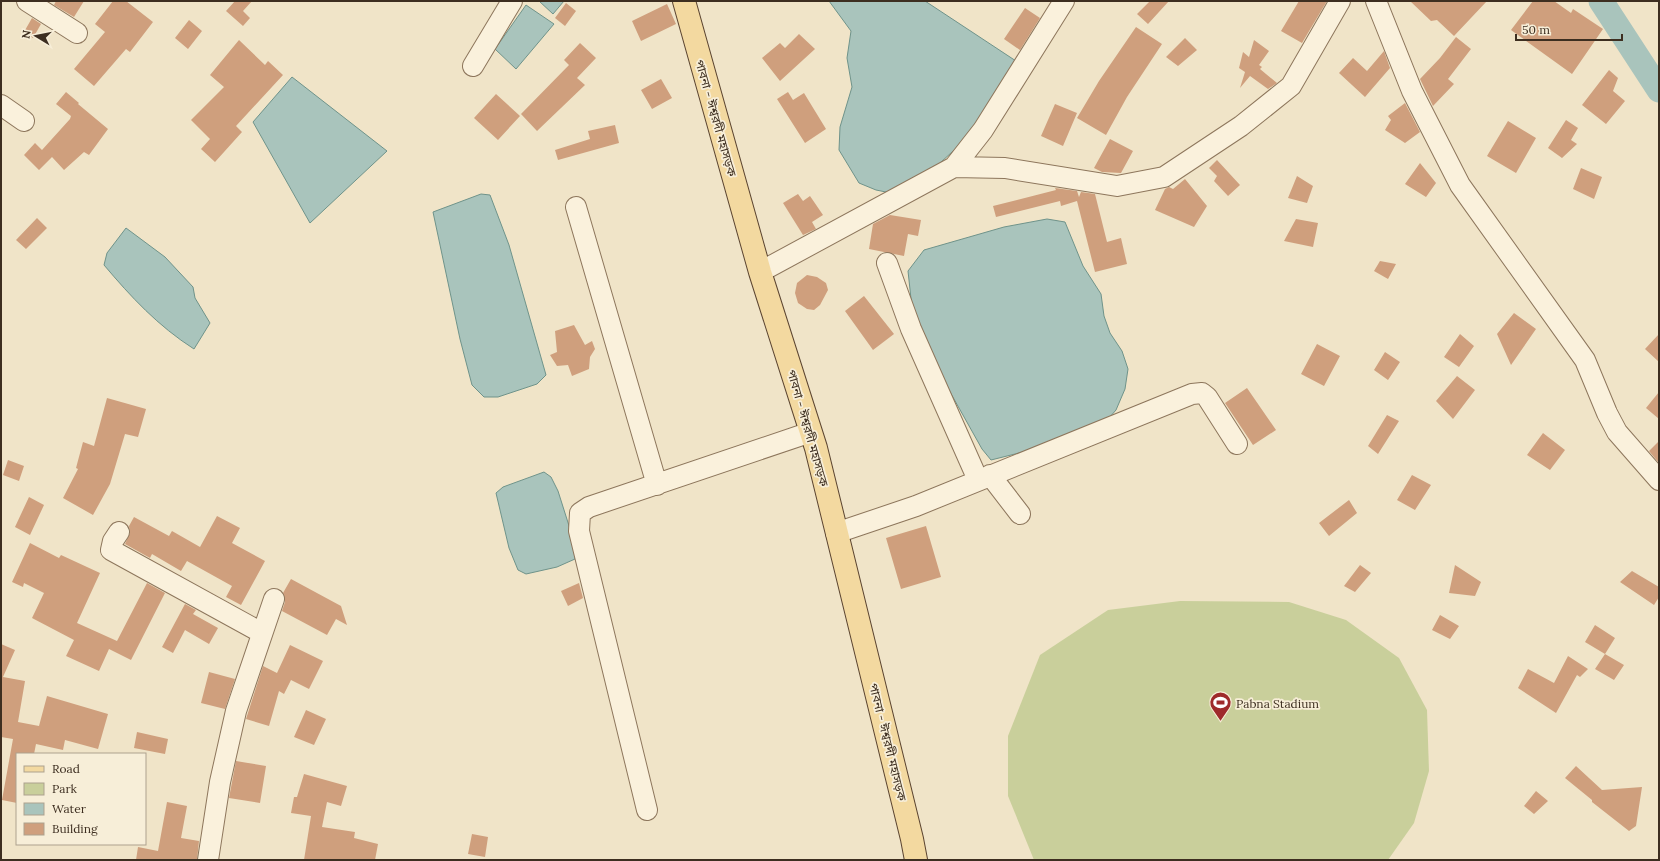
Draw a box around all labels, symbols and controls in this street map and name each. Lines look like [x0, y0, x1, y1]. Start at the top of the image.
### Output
north arrow [16, 16, 56, 56]
scale bar [1516, 16, 1622, 42]
text: 50 m [1522, 22, 1550, 37]
text: N [19, 28, 34, 40]
street label: পাবনা - ঈশ্বরদী মহাসড়ক [692, 58, 740, 178]
street label: পাবনা - ঈশ্বরদী মহাসড়ক [784, 368, 832, 488]
street label: পাবনা - ঈশ্বরদী মহাসড়ক [866, 682, 910, 803]
sports icon: Pabna Stadium [1207, 690, 1233, 723]
place label: Pabna Stadium [1236, 696, 1319, 711]
legend [16, 753, 146, 845]
text: Road [52, 761, 80, 776]
text: Park [52, 781, 78, 796]
text: Water [52, 801, 87, 816]
text: Building [52, 821, 98, 836]

